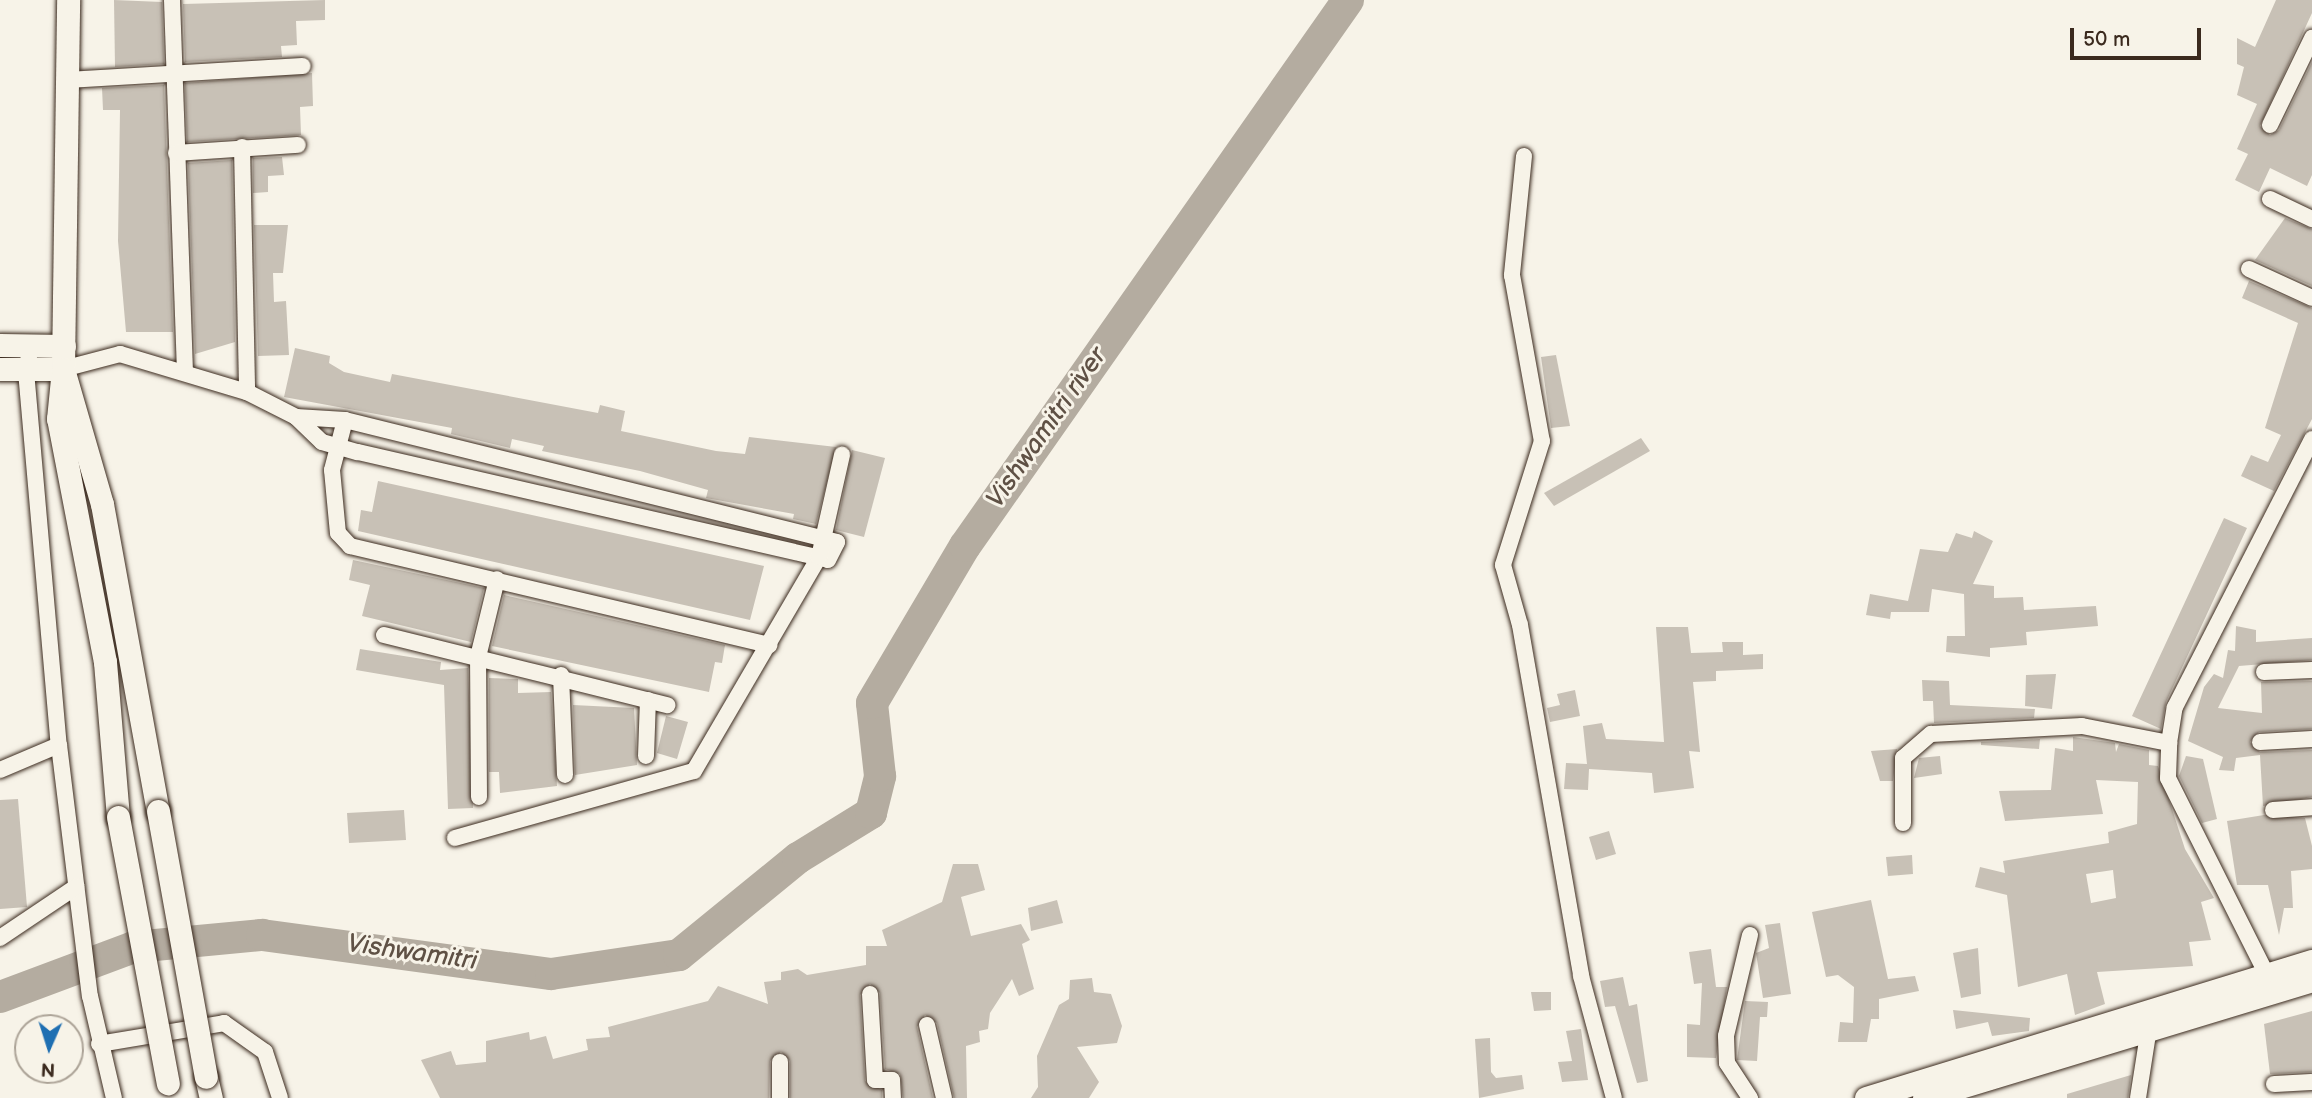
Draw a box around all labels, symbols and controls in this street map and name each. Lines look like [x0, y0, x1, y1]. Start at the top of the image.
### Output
scale bar [2074, 14, 2205, 58]
text: 50 m [2083, 27, 2130, 52]
water label: Vishwamitri river [980, 342, 1114, 514]
water label: Vishwamitri [345, 928, 479, 978]
north arrow [14, 1014, 84, 1084]
text: N [40, 1057, 56, 1080]

